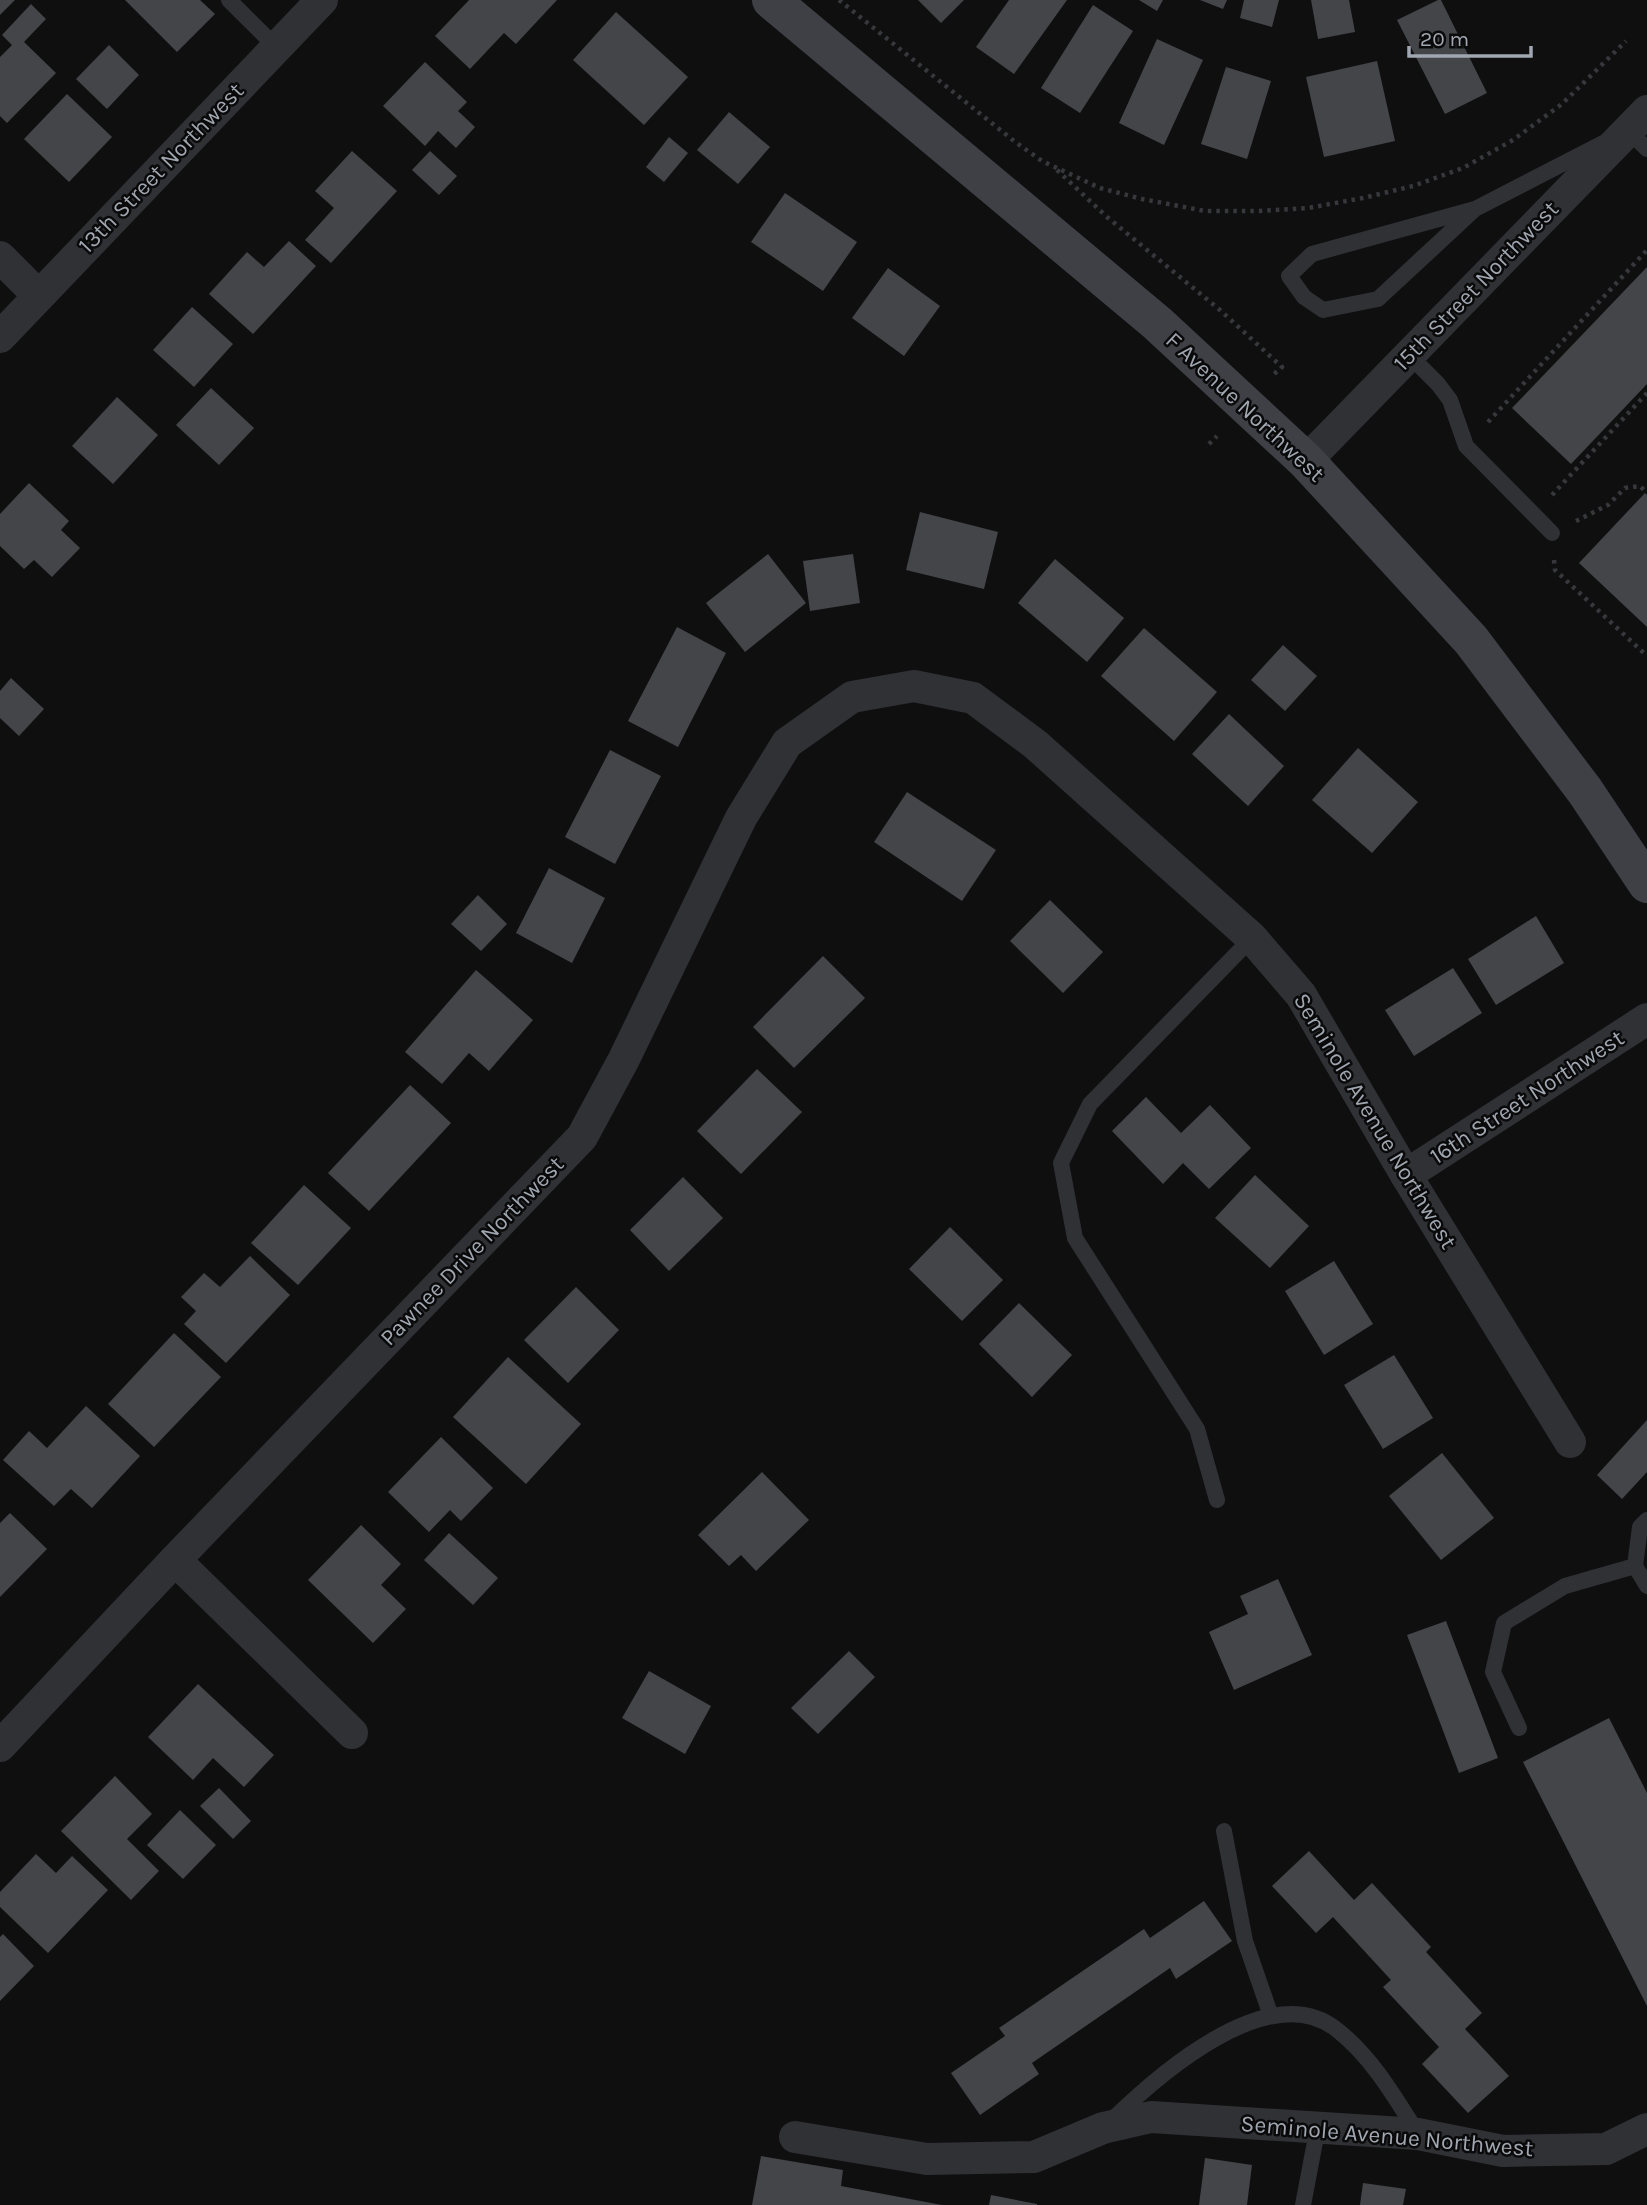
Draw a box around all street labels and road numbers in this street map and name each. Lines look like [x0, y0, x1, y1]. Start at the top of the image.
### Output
street label: 13th Street Northwest [73, 77, 249, 259]
street label: 15th Street Northwest [1388, 195, 1564, 376]
street label: F Avenue Northwest [1160, 327, 1330, 488]
street label: Seminole Avenue Northwest [1288, 988, 1462, 1254]
street label: 16th Street Northwest [1425, 1024, 1629, 1170]
street label: Pawnee Drive Northwest [375, 1151, 570, 1351]
street label: Seminole Avenue Northwest [1239, 2110, 1535, 2162]

